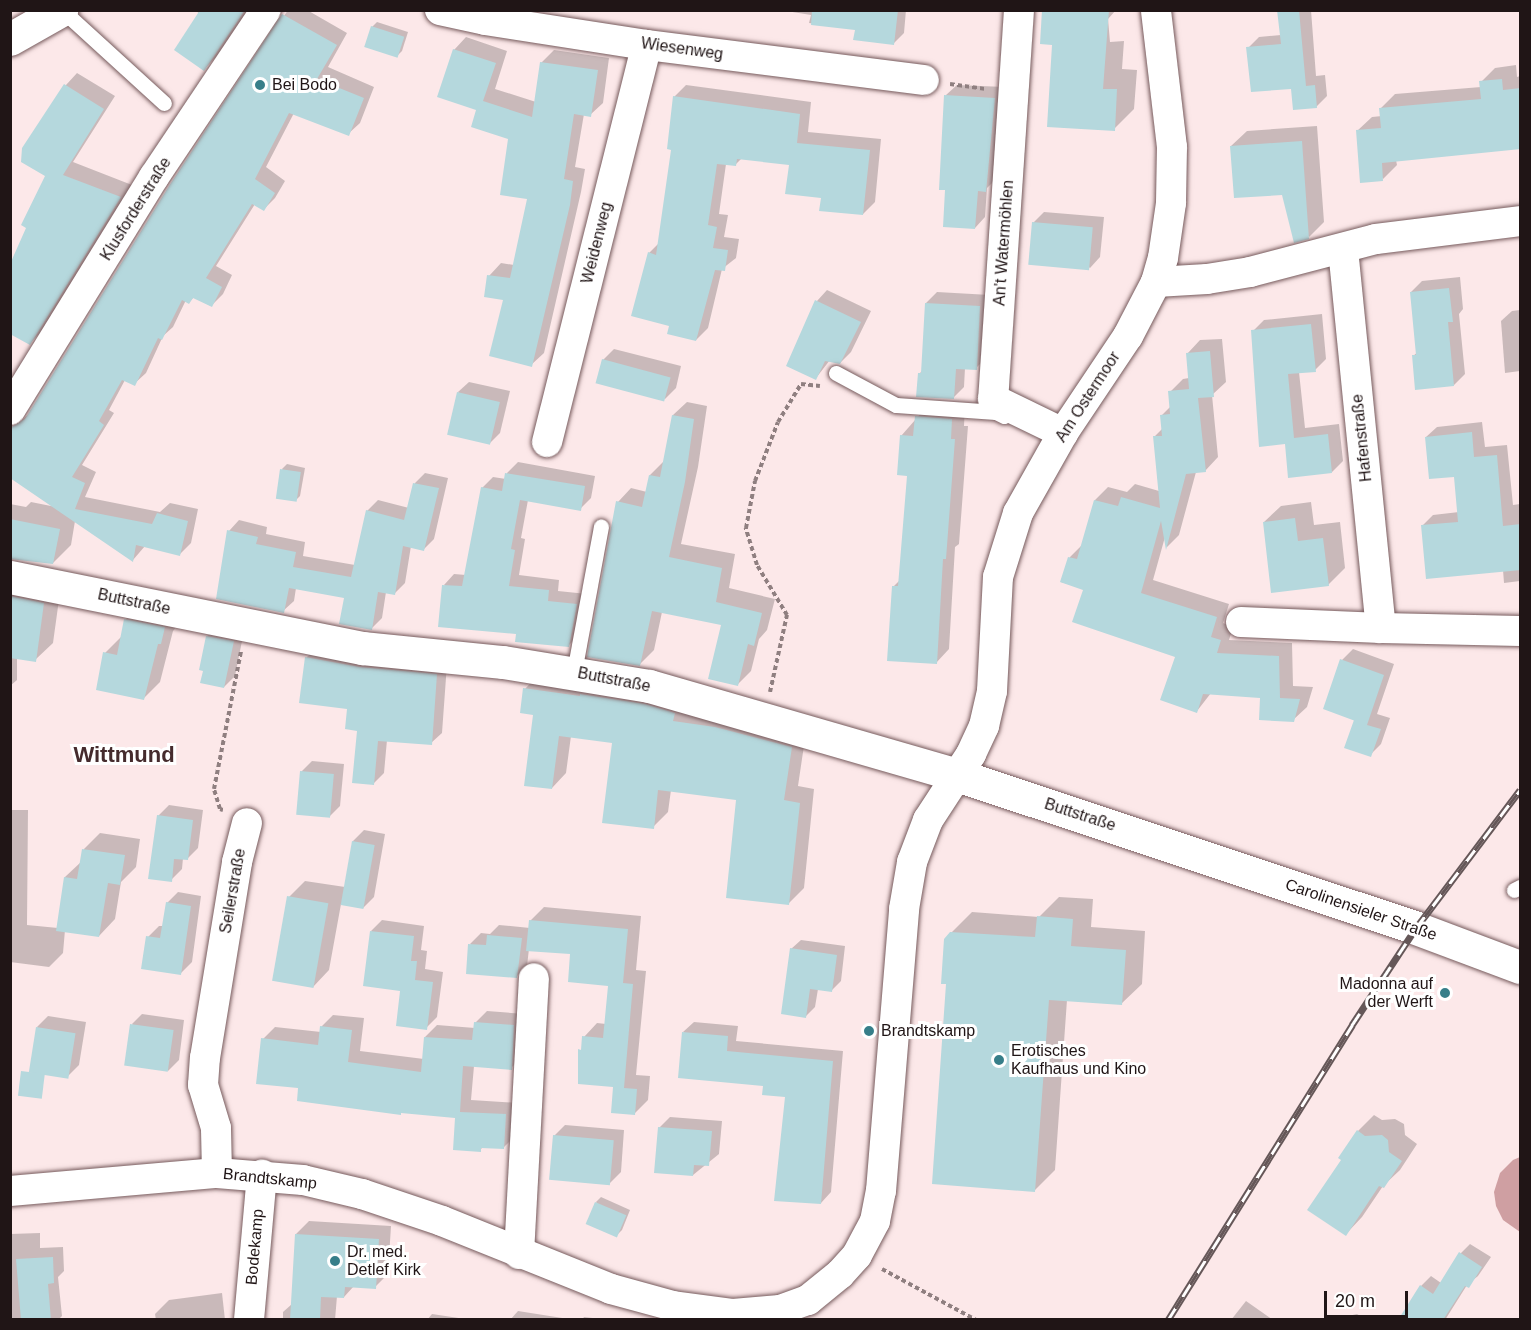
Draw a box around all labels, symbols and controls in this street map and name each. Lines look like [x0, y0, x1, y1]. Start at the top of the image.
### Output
street label: Wiesenweg [640, 34, 724, 64]
place label: Bei Bodo [272, 75, 337, 95]
marker: Bei Bodo [253, 78, 267, 92]
street label: Klusforderstraße [97, 154, 175, 264]
street label: An't Watermöhlen [990, 179, 1018, 307]
street label: Weidenweg [578, 200, 616, 286]
street label: Am Ostermoor [1052, 348, 1124, 446]
street label: Hafenstraße [1348, 393, 1376, 483]
street label: Buttstraße [96, 585, 172, 619]
street label: Buttstraße [576, 664, 652, 696]
district label: Wittmund [73, 742, 175, 768]
street label: Buttstraße [1042, 794, 1118, 836]
street label: Seilerstraße [216, 847, 250, 935]
street label: Carolinensieler Straße [1283, 875, 1439, 945]
place label: Madonna auf der Werft [1340, 974, 1433, 1012]
marker: Madonna auf der Werft [1438, 986, 1452, 1000]
place label: Brandtskamp [881, 1021, 975, 1041]
marker: Brandtskamp [862, 1024, 876, 1038]
place label: Erotisches Kaufhaus und Kino [1011, 1041, 1146, 1079]
marker: Erotisches Kaufhaus und Kino [992, 1053, 1006, 1067]
street label: Brandtskamp [222, 1165, 318, 1193]
street label: Bodekamp [242, 1208, 268, 1286]
place label: Dr. med. Detlef Kirk [347, 1242, 421, 1280]
marker: Dr. med. Detlef Kirk [328, 1254, 342, 1268]
scale bar [1327, 1279, 1411, 1317]
text: 20 m [1335, 1291, 1375, 1311]

